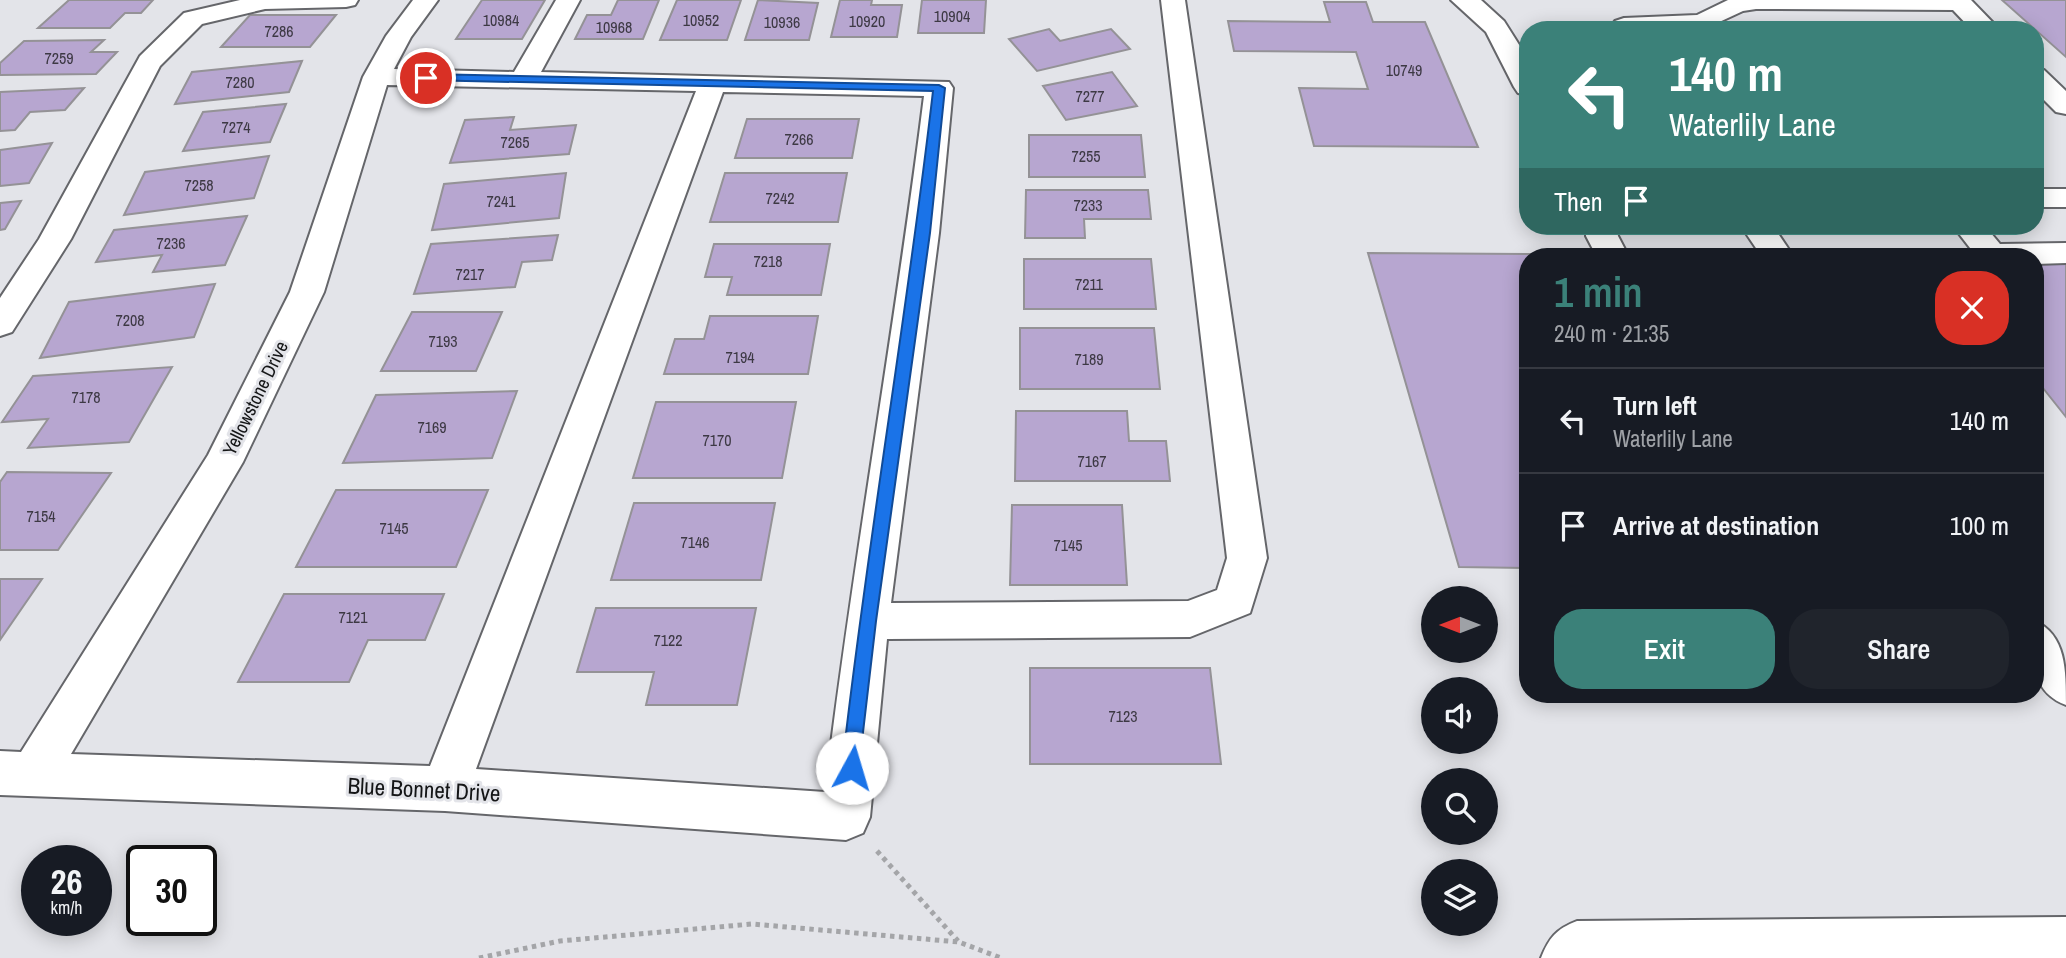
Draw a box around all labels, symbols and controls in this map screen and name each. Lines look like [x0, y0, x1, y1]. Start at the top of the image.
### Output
house number: 10904 [934, 5, 970, 27]
house number: 10984 [483, 9, 519, 31]
house number: 10952 [683, 9, 719, 31]
house number: 10920 [849, 10, 885, 32]
house number: 10936 [764, 11, 800, 33]
house number: 10968 [596, 16, 632, 38]
house number: 7286 [264, 20, 294, 42]
text: 140 m [1669, 40, 1783, 106]
house number: 7259 [44, 47, 74, 69]
pin [396, 48, 456, 108]
icon: left [1554, 49, 1645, 140]
icon: arrive [407, 59, 445, 97]
house number: 10749 [1386, 59, 1422, 81]
house number: 7280 [225, 71, 255, 93]
house number: 7277 [1075, 85, 1105, 107]
text: Waterlily Lane [1669, 103, 1836, 146]
house number: 7274 [221, 116, 251, 138]
house number: 7266 [784, 128, 814, 150]
house number: 7265 [500, 131, 530, 153]
house number: 7255 [1071, 145, 1101, 167]
house number: 7258 [184, 174, 214, 196]
icon: arrive [1617, 182, 1655, 220]
text: Then [1554, 184, 1603, 219]
house number: 7242 [765, 187, 795, 209]
house number: 7241 [486, 190, 516, 212]
house number: 7233 [1073, 194, 1103, 216]
house number: 7236 [156, 232, 186, 254]
house number: 7218 [753, 250, 783, 272]
house number: 7217 [455, 263, 485, 285]
text: 1 min [1554, 264, 1643, 320]
button: close [1935, 271, 2009, 345]
house number: 7211 [1075, 273, 1104, 295]
house number: 7208 [115, 309, 145, 331]
text: 240 m · 21:35 [1554, 318, 1669, 349]
house number: 7193 [428, 330, 458, 352]
street label: Yellowstone Drive [216, 336, 294, 460]
house number: 7194 [725, 346, 755, 368]
house number: 7189 [1074, 348, 1104, 370]
house number: 7178 [71, 386, 101, 408]
text: Turn left [1613, 388, 1697, 423]
icon: left [1554, 402, 1592, 440]
text: 140 m [1950, 403, 2009, 438]
house number: 7169 [417, 416, 447, 438]
text: Waterlily Lane [1613, 423, 1733, 454]
house number: 7170 [702, 429, 732, 451]
house number: 7167 [1077, 450, 1107, 472]
house number: 7154 [26, 505, 56, 527]
icon: arrive [1554, 507, 1592, 545]
text: Arrive at destination [1613, 508, 1819, 543]
text: 100 m [1950, 508, 2009, 543]
house number: 7145 [379, 517, 409, 539]
house number: 7146 [680, 531, 710, 553]
house number: 7145 [1053, 534, 1083, 556]
north arrow [1421, 586, 1498, 663]
map controls [1421, 586, 1498, 936]
house number: 7121 [338, 606, 368, 628]
button: Exit [1554, 609, 1775, 689]
button: Share [1789, 609, 2009, 689]
house number: 7122 [653, 629, 683, 651]
button: sound [1421, 677, 1498, 754]
house number: 7123 [1108, 705, 1138, 727]
position arrow [815, 731, 889, 805]
button: search [1421, 768, 1498, 845]
street label: Blue Bonnet Drive [347, 770, 501, 808]
speed limit sign: 30 [126, 845, 217, 936]
text: 26 [51, 858, 82, 905]
button: layers [1421, 859, 1498, 936]
text: km/h [51, 895, 83, 920]

